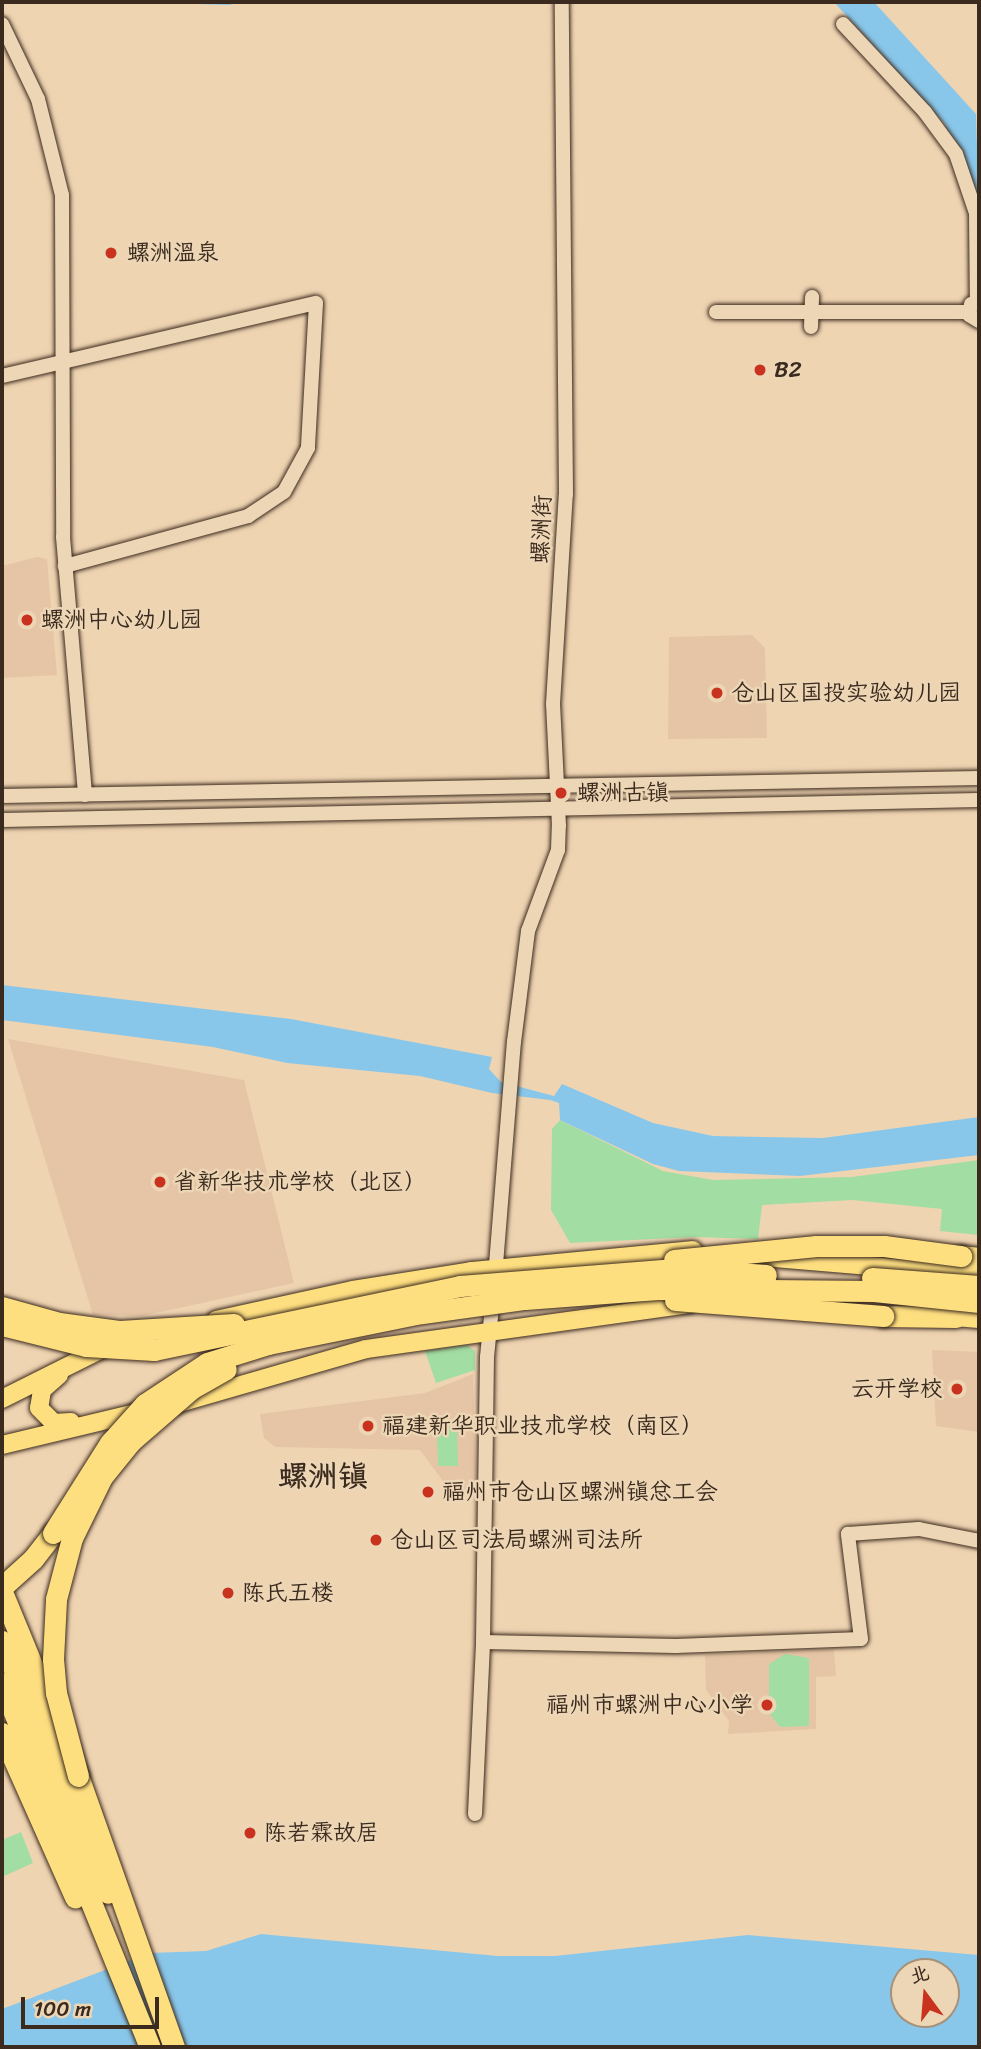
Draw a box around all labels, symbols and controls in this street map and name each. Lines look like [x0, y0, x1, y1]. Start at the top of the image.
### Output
place label: 螺洲温泉 [127, 239, 219, 267]
marker: 螺洲温泉 [101, 243, 121, 263]
place label: B2 [774, 356, 802, 384]
marker: B2 [752, 362, 768, 378]
street label: 螺洲街 [527, 494, 557, 564]
place label: 螺洲中心幼儿园 [41, 606, 202, 634]
marker: 螺洲中心幼儿园 [19, 612, 35, 628]
place label: 仓山区国投实验幼儿园 [731, 679, 961, 707]
marker: 仓山区国投实验幼儿园 [709, 685, 725, 701]
place label: 螺洲古镇 [577, 779, 669, 807]
marker: 螺洲古镇 [551, 783, 571, 803]
place label: 省新华技术学校（北区） [174, 1168, 427, 1196]
marker: 省新华技术学校（北区） [152, 1174, 168, 1190]
place label: 云开学校 [851, 1375, 943, 1403]
marker: 云开学校 [949, 1381, 965, 1397]
place label: 福建新华职业技术学校（南区） [382, 1412, 704, 1440]
marker: 福建新华职业技术学校（南区） [360, 1418, 376, 1434]
district label: 螺洲镇 [278, 1458, 368, 1494]
place label: 福州市仓山区螺洲镇总工会 [442, 1478, 718, 1506]
marker: 福州市仓山区螺洲镇总工会 [420, 1484, 436, 1500]
place label: 仓山区司法局螺洲司法所 [390, 1526, 643, 1554]
marker: 仓山区司法局螺洲司法所 [368, 1532, 384, 1548]
place label: 陈氏五楼 [242, 1579, 334, 1607]
marker: 陈氏五楼 [220, 1585, 236, 1601]
place label: 福州市螺洲中心小学 [546, 1691, 753, 1719]
marker: 福州市螺洲中心小学 [759, 1697, 775, 1713]
place label: 陈若霖故居 [264, 1819, 379, 1847]
marker: 陈若霖故居 [242, 1825, 258, 1841]
text: 北 [906, 1956, 933, 1993]
north arrow [890, 1958, 960, 2028]
scale bar [24, 1982, 163, 2026]
text: 100 m [34, 1990, 91, 2028]

